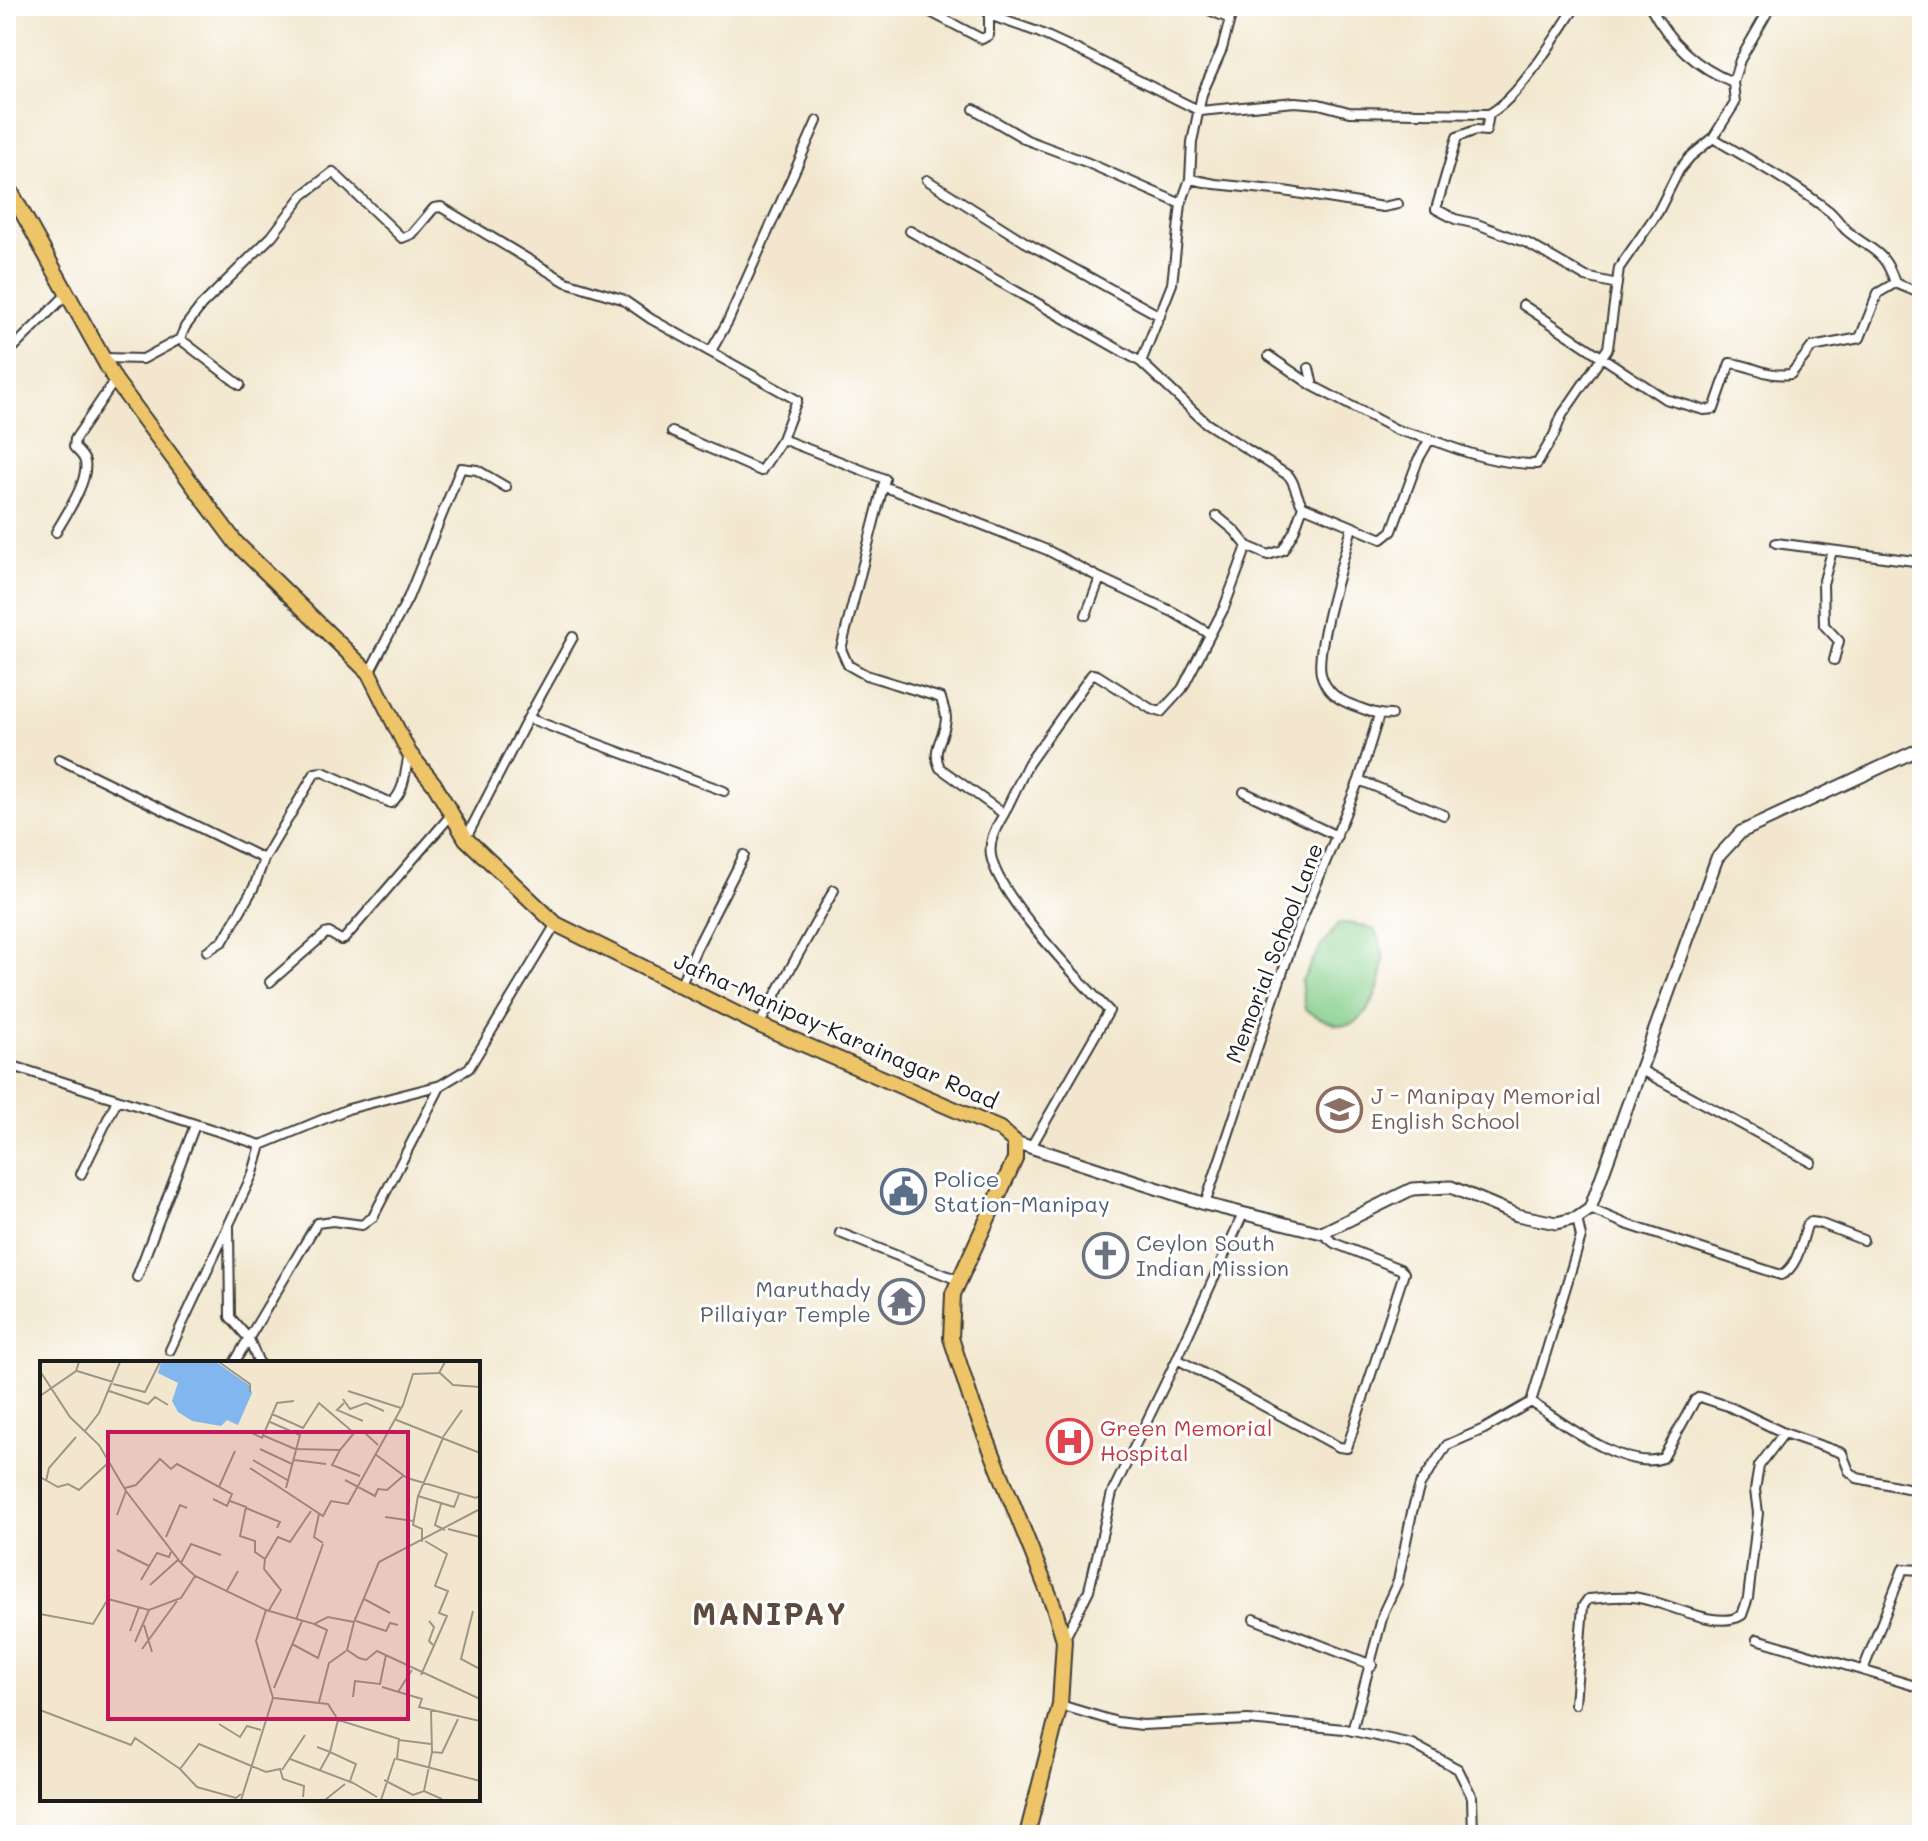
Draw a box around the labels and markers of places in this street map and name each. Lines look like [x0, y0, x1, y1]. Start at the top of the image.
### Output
place label: J - Manipay Memorial English School [1371, 1081, 1601, 1135]
school or university icon: J - Manipay Memorial English School [1316, 1085, 1364, 1133]
place label: Police Station-Manipay [934, 1164, 1110, 1218]
public building icon: Police Station-Manipay [879, 1168, 927, 1216]
place label: Ceylon South Indian Mission [1136, 1228, 1289, 1282]
church icon: Ceylon South Indian Mission [1081, 1232, 1129, 1280]
place label: Maruthady Pillaiyar Temple [700, 1274, 871, 1328]
temple icon: Maruthady Pillaiyar Temple [878, 1278, 926, 1326]
place label: Green Memorial Hospital [1100, 1413, 1273, 1467]
hospital icon: Green Memorial Hospital [1045, 1417, 1093, 1465]

